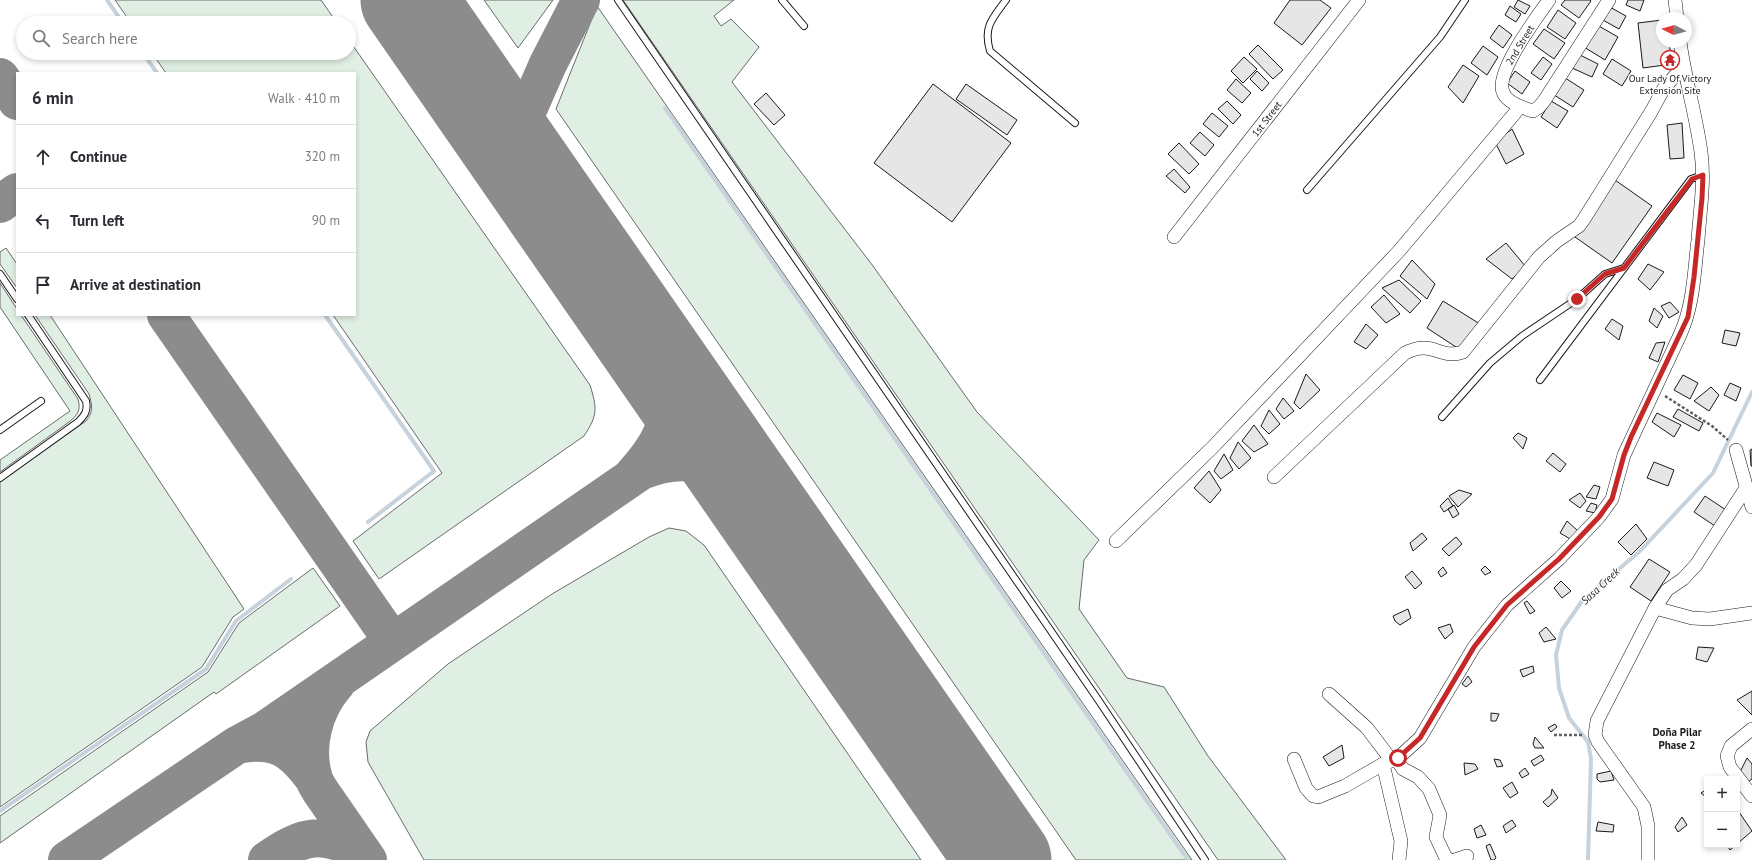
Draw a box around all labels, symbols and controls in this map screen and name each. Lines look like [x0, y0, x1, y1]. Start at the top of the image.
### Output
north arrow [1656, 12, 1692, 48]
search box [16, 16, 356, 60]
street label: 2nd Street [1503, 22, 1537, 67]
icon: search [30, 27, 52, 49]
text: Search here [62, 29, 138, 48]
temple icon: Our Lady Of Victory Extension Site [1659, 49, 1681, 71]
place label: Our Lady Of Victory Extension Site [1629, 72, 1712, 97]
text: 6 min [32, 87, 73, 109]
text: Walk · 410 m [268, 90, 340, 107]
street label: 1st Street [1248, 98, 1285, 139]
icon: ahead [32, 146, 54, 168]
text: Continue [70, 147, 127, 166]
text: 320 m [305, 148, 340, 165]
icon: left [32, 210, 54, 232]
text: Turn left [70, 211, 124, 230]
text: 90 m [312, 212, 340, 229]
icon: arrive [32, 274, 54, 296]
text: Arrive at destination [70, 275, 201, 294]
route end [1568, 290, 1586, 308]
water label: Sasa Creek [1578, 564, 1623, 607]
district label: Doña Pilar Phase 2 [1652, 725, 1702, 752]
route start [1389, 749, 1407, 767]
map controls [1704, 776, 1740, 848]
button: + [1704, 776, 1740, 812]
button: − [1704, 812, 1740, 848]

